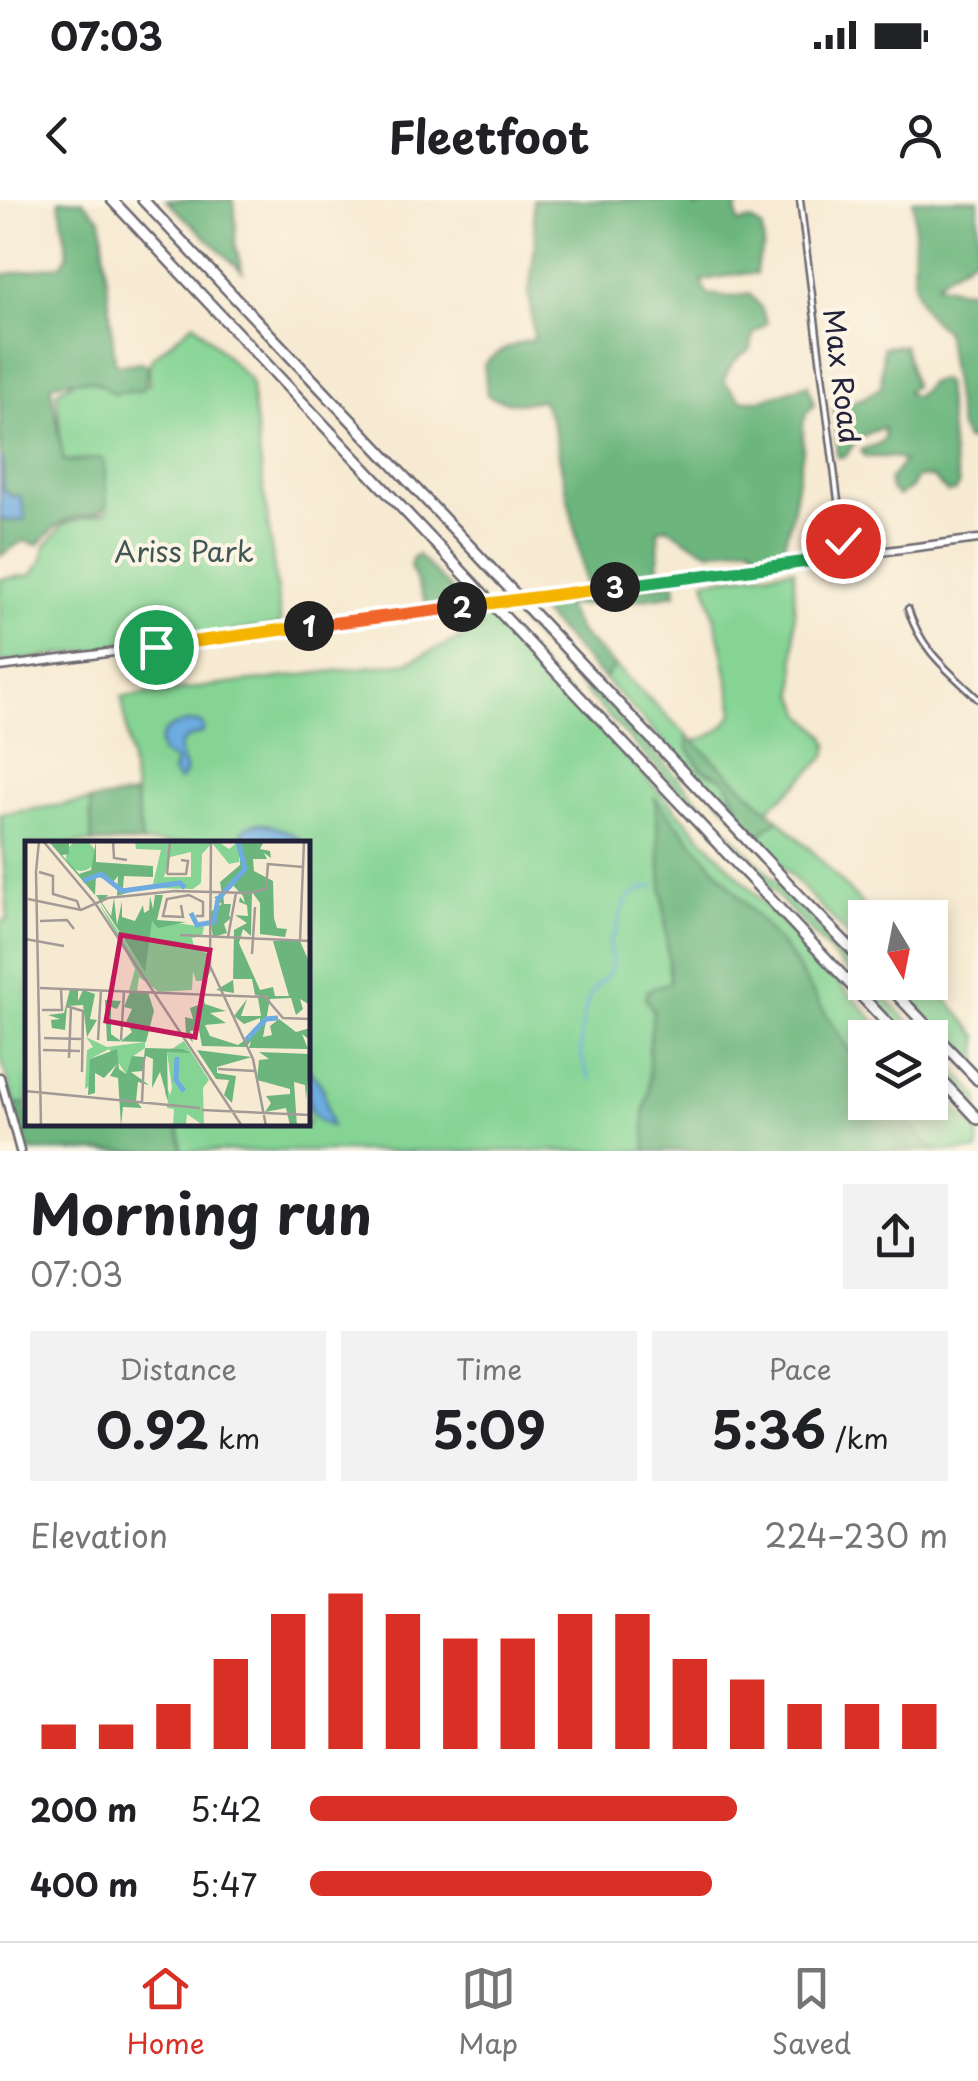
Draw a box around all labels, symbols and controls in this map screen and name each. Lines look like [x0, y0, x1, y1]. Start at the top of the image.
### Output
text: 07:03 [50, 7, 163, 64]
text: Fleetfoot [388, 101, 590, 169]
icon: back [30, 108, 85, 163]
icon: person [893, 108, 948, 163]
street label: Max Road [813, 306, 873, 446]
pin [801, 499, 886, 584]
icon: check [816, 514, 871, 569]
park label: Ariss Park [114, 529, 254, 572]
pin: 3 [590, 562, 640, 612]
text: 3 [606, 565, 624, 608]
pin: 2 [437, 582, 487, 632]
text: 2 [452, 585, 472, 628]
pin: 1 [284, 601, 334, 651]
text: 1 [302, 604, 316, 647]
pin [114, 605, 199, 690]
icon: arrive [129, 620, 184, 675]
inset map [25, 841, 310, 1126]
north arrow [848, 900, 948, 1000]
map controls [848, 900, 948, 1120]
button: layers [848, 1020, 948, 1120]
text: Morning run [30, 1171, 372, 1254]
button: share [843, 1184, 948, 1289]
text: 07:03 [30, 1250, 123, 1298]
text: Distance [119, 1347, 237, 1390]
text: Time [456, 1347, 522, 1390]
text: Pace [768, 1347, 832, 1390]
text: 0.92 [96, 1390, 209, 1466]
text: 5:09 [432, 1390, 546, 1466]
text: 5:36 [711, 1390, 826, 1466]
text: km [209, 1416, 260, 1459]
text: /km [826, 1416, 889, 1459]
text: Elevation [30, 1511, 168, 1559]
text: 224–230 m [764, 1511, 948, 1559]
text: 200 m [30, 1785, 137, 1833]
text: 5:42 [190, 1785, 262, 1833]
text: 400 m [30, 1860, 138, 1908]
text: 5:47 [190, 1860, 257, 1908]
tab: Home [127, 1961, 205, 2064]
tab: Map [458, 1961, 518, 2064]
tab: Saved [772, 1961, 851, 2064]

